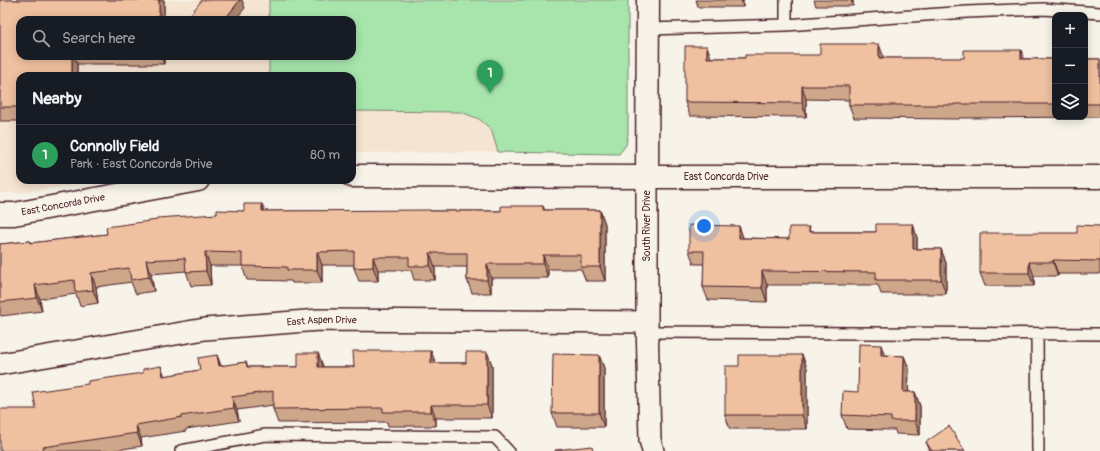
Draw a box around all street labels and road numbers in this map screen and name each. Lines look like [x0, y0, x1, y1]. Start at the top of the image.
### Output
street label: East Concorda Drive [684, 171, 768, 183]
street label: South River Drive [641, 190, 653, 262]
street label: East Concorda Drive [20, 191, 106, 219]
street label: East Aspen Drive [286, 314, 357, 329]

